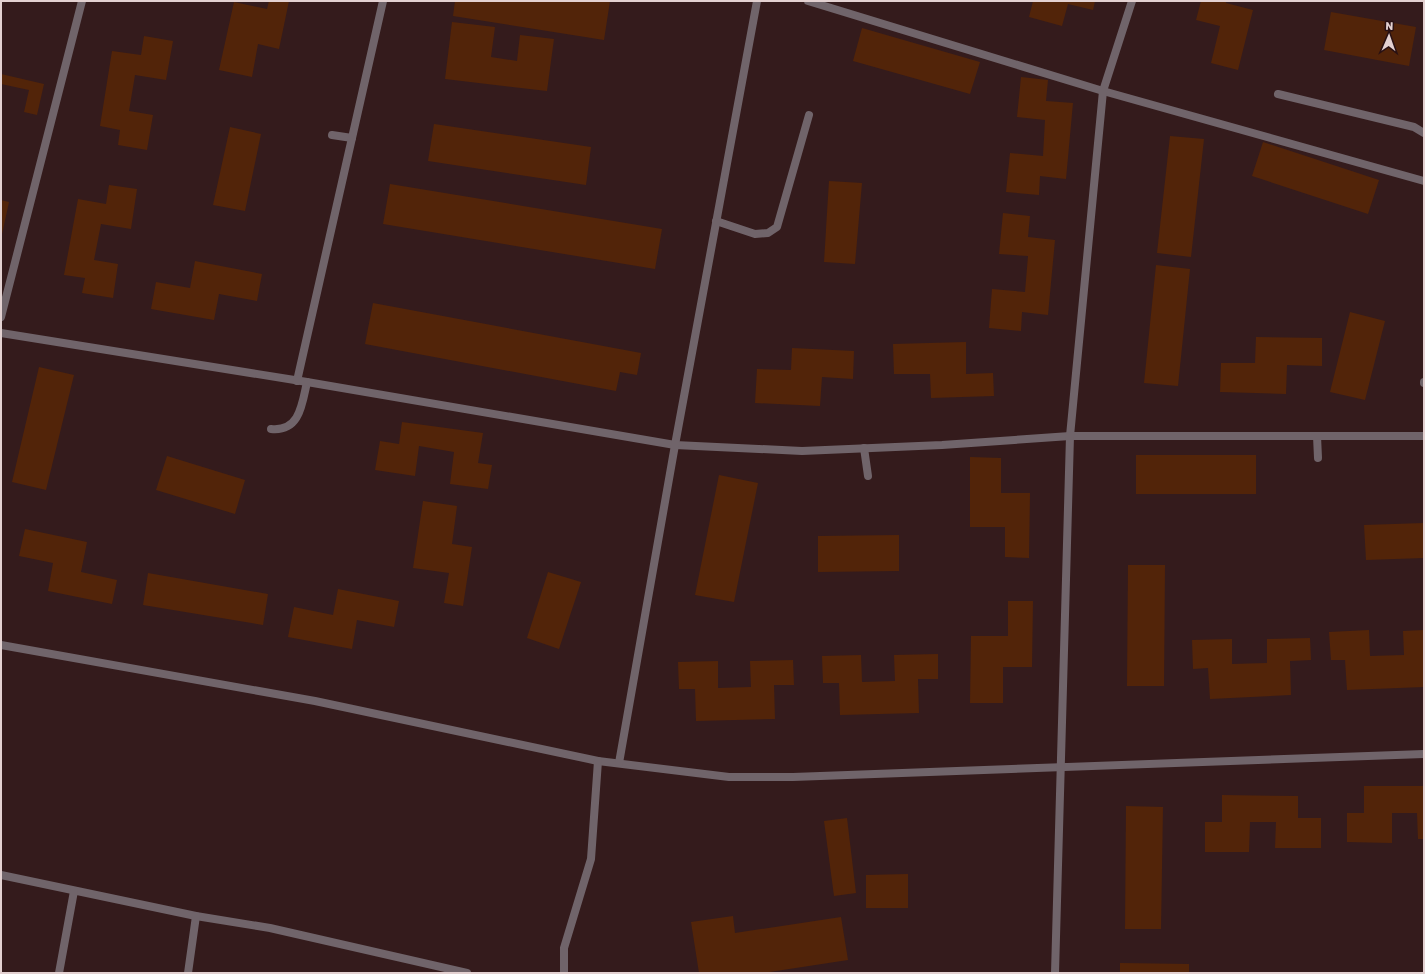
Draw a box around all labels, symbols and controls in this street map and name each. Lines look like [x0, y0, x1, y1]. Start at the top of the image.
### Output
north arrow [1369, 16, 1409, 56]
text: N [1385, 20, 1394, 33]

